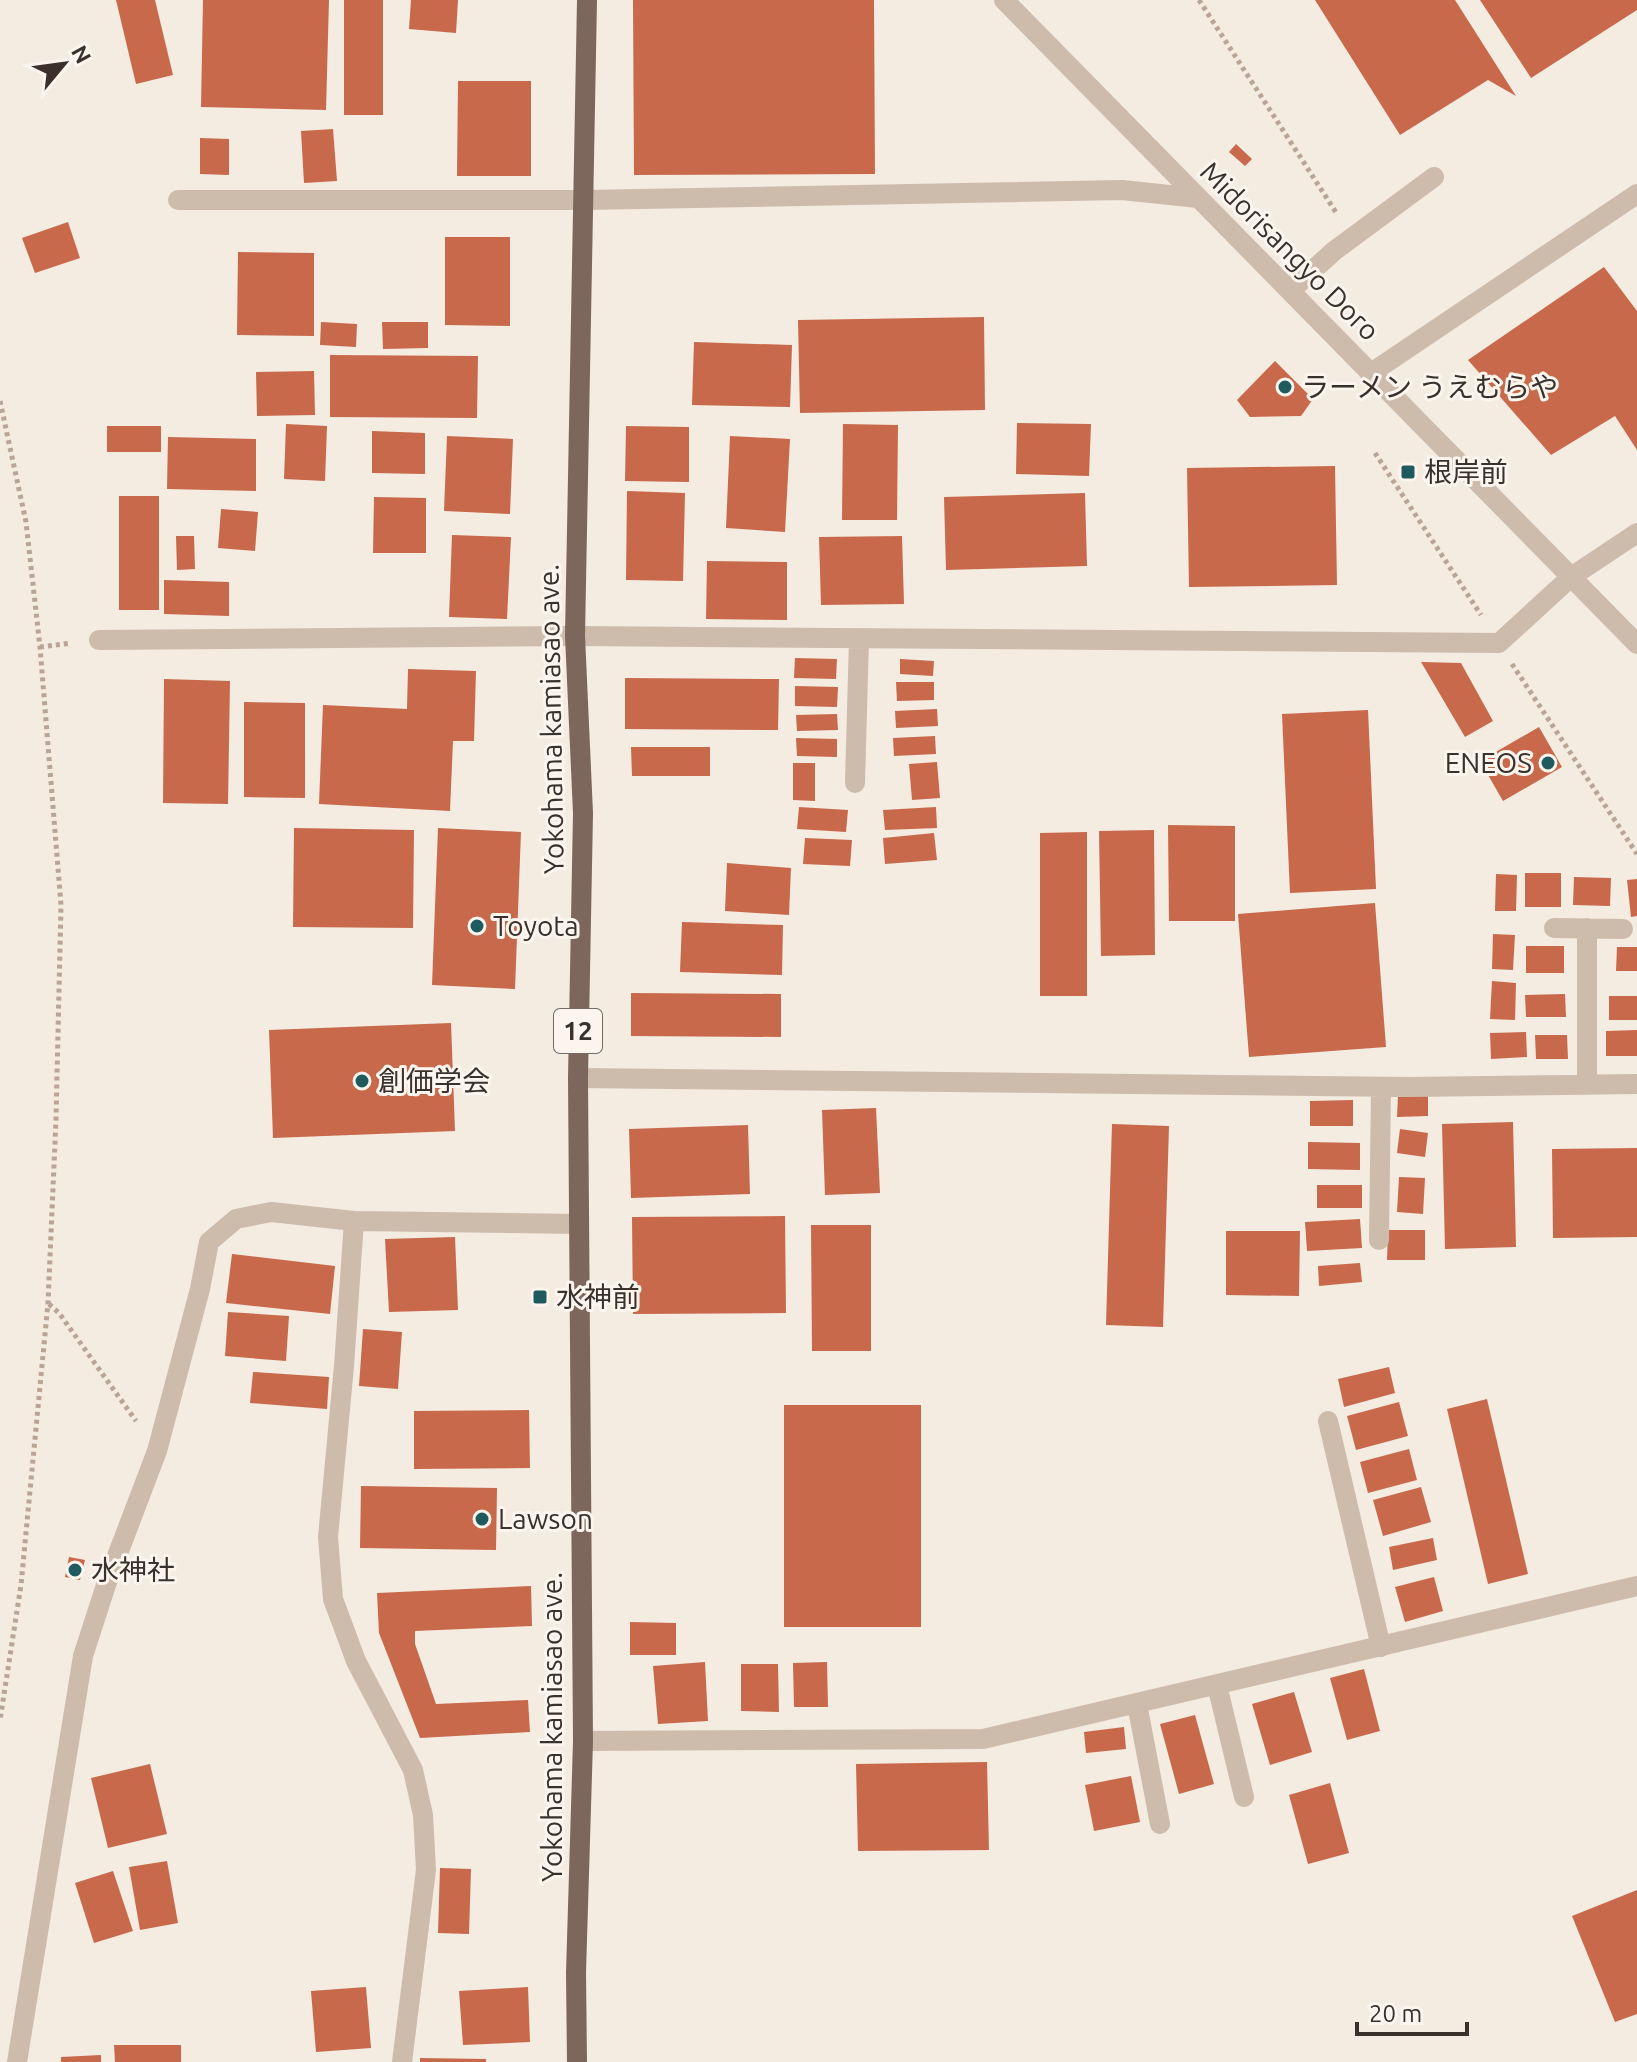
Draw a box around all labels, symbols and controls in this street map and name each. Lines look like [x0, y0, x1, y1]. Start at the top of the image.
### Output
north arrow [24, 24, 104, 104]
text: N [67, 41, 97, 67]
street label: Midorisangyo Doro [1195, 155, 1386, 346]
place label: ラーメン うえむらや [1301, 371, 1558, 402]
marker: ラーメン うえむらや [1276, 378, 1294, 396]
place label: 根岸前 [1424, 456, 1508, 487]
marker: 根岸前 [1399, 463, 1417, 481]
street label: Yokohama kamiasao ave. [532, 564, 569, 874]
place label: ENEOS [1445, 747, 1532, 778]
marker: ENEOS [1539, 754, 1557, 772]
place label: Toyota [493, 910, 579, 941]
marker: Toyota [468, 917, 486, 935]
road number: 12 [554, 1009, 602, 1053]
place label: 創価学会 [378, 1065, 490, 1096]
marker: 創価学会 [353, 1072, 371, 1090]
place label: 水神前 [556, 1281, 640, 1312]
marker: 水神前 [531, 1288, 549, 1306]
place label: Lawson [498, 1503, 593, 1534]
marker: Lawson [473, 1510, 491, 1528]
place label: 水神社 [91, 1554, 175, 1585]
marker: 水神社 [66, 1561, 84, 1579]
street label: Yokohama kamiasao ave. [536, 1572, 567, 1882]
scale bar [1357, 1986, 1467, 2036]
text: 20 m [1369, 2000, 1422, 2027]

